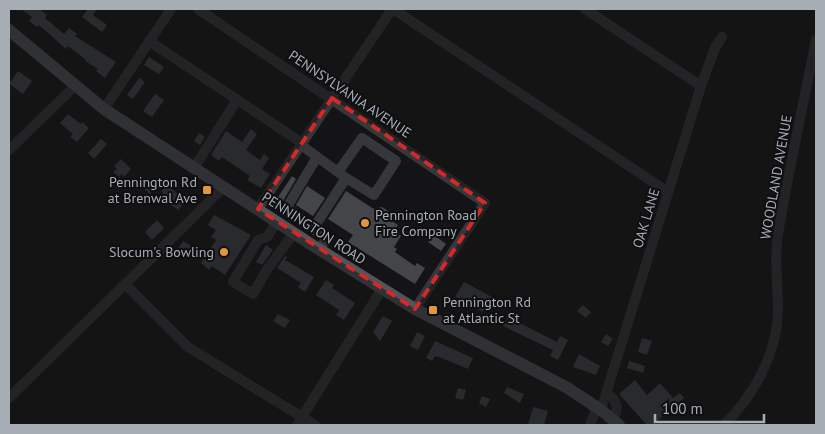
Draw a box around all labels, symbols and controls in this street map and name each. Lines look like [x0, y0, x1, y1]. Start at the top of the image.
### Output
street label: PENNSYLVANIA AVENUE [285, 46, 415, 142]
street label: WOODLAND AVENUE [756, 113, 796, 241]
place label: Pennington Rd at Brenwal Ave [108, 173, 197, 207]
marker: Pennington Rd at Brenwal Ave [201, 184, 213, 196]
street label: OAK LANE [628, 186, 664, 250]
street label: PENNINGTON ROAD [259, 188, 369, 268]
place label: Pennington Road Fire Company [375, 206, 477, 240]
marker: Pennington Road Fire Company [359, 217, 371, 229]
place label: Slocum's Bowling [109, 243, 214, 261]
marker: Slocum's Bowling [218, 246, 230, 258]
place label: Pennington Rd at Atlantic St [443, 293, 531, 327]
marker: Pennington Rd at Atlantic St [427, 304, 439, 316]
scale bar [655, 392, 764, 424]
text: 100 m [662, 399, 703, 418]

